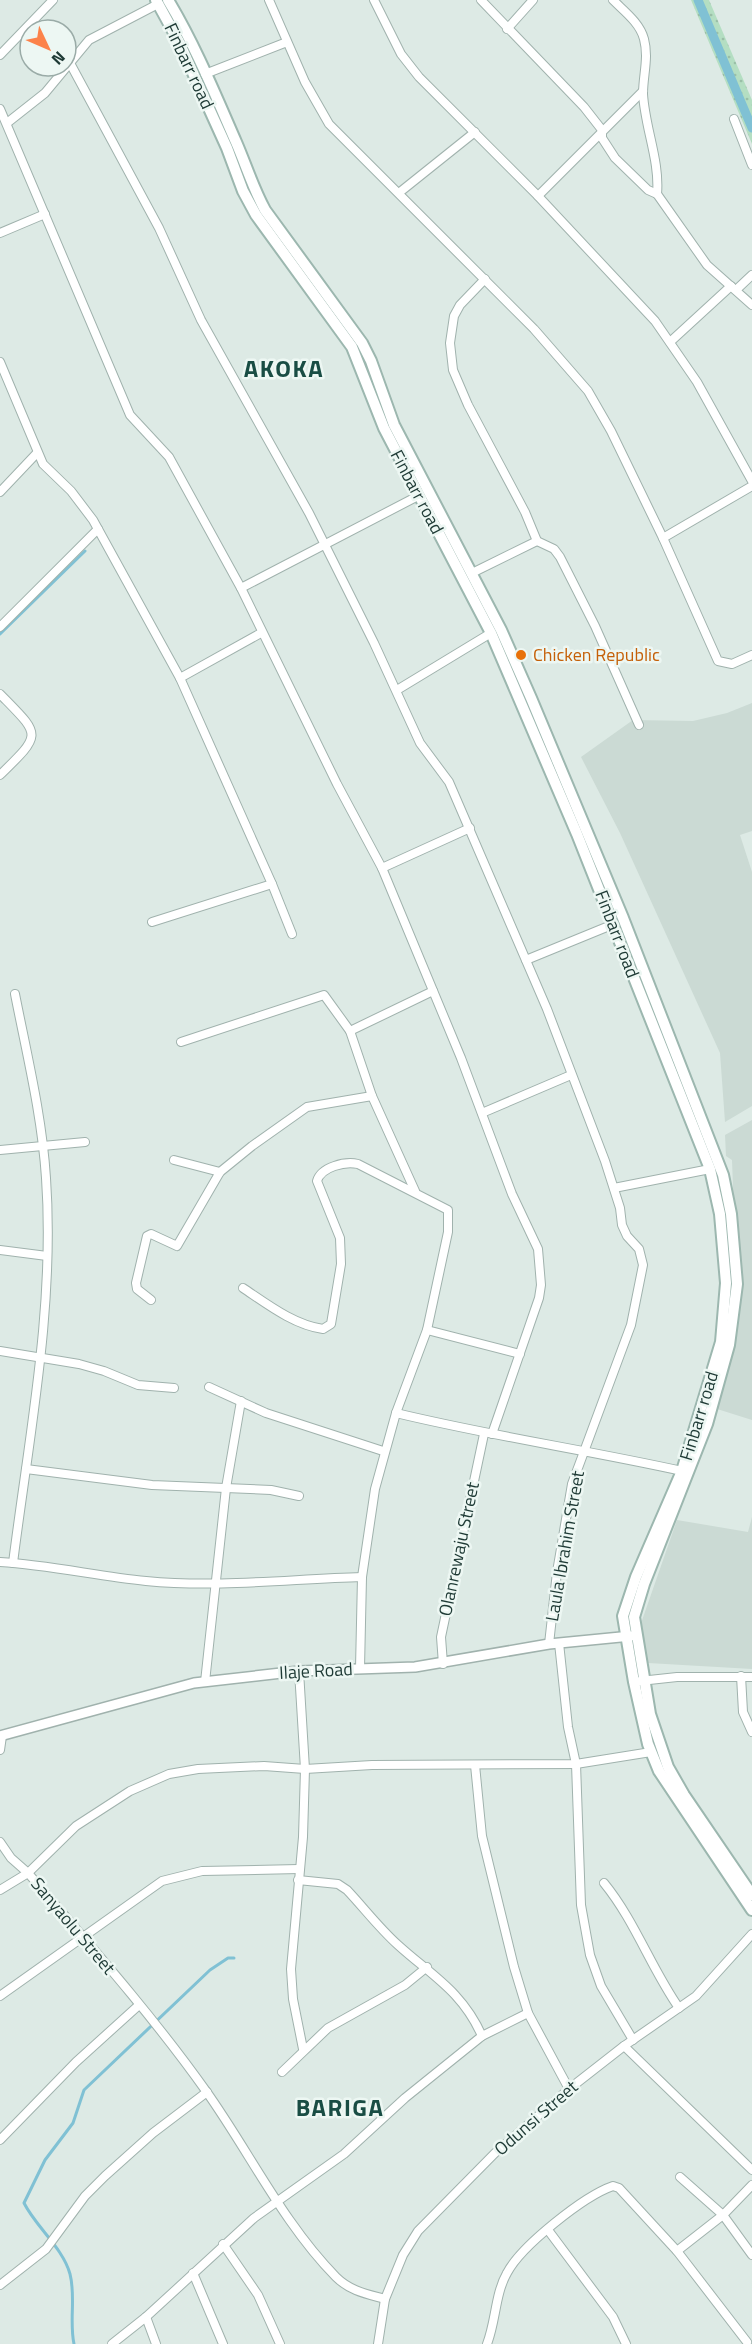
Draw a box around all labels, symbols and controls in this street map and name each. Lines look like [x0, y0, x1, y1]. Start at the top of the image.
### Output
north arrow [18, 18, 78, 78]
street label: Finbarr road [158, 18, 221, 113]
text: N [46, 46, 71, 71]
district label: AKOKA [244, 350, 324, 386]
street label: Finbarr road [384, 445, 451, 539]
place label: Chicken Republic [533, 641, 660, 668]
marker: Chicken Republic [514, 648, 528, 662]
street label: Finbarr road [588, 886, 647, 982]
street label: Finbarr road [672, 1368, 725, 1464]
street label: Laula Ibrahim Street [538, 1468, 591, 1623]
street label: Olanrewaju Street [431, 1479, 486, 1618]
street label: Ilaje Road [279, 1655, 353, 1686]
street label: Sanyaolu Street [25, 1871, 123, 1981]
street label: Odunsi Street [488, 2073, 584, 2162]
district label: BARIGA [296, 2089, 384, 2125]

